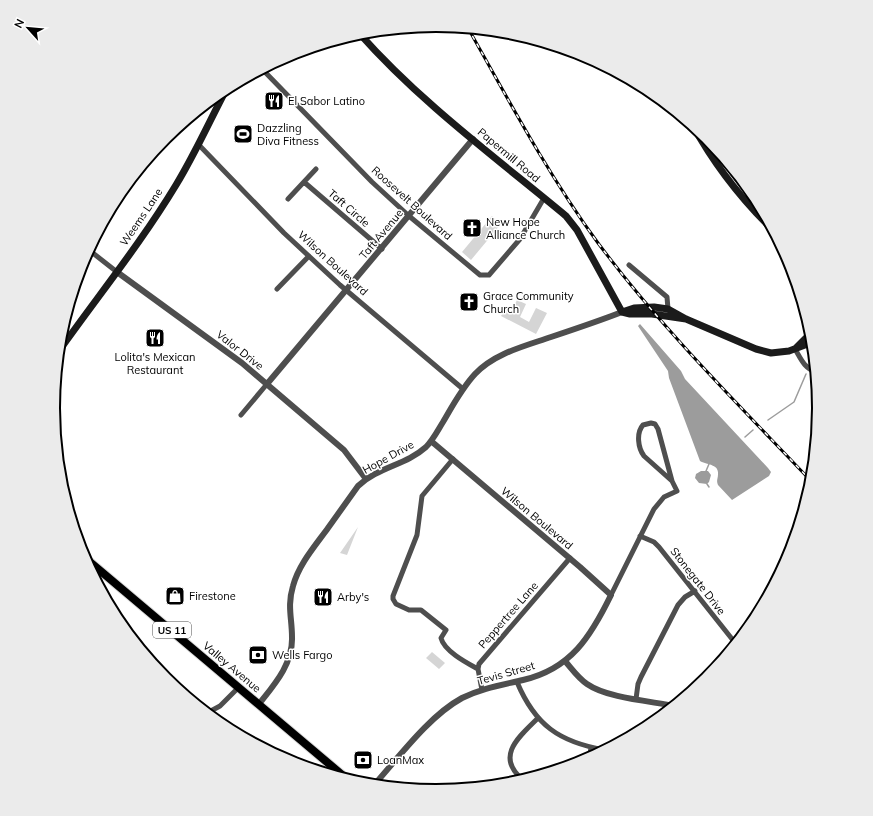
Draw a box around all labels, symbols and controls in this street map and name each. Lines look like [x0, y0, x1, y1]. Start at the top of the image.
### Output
north arrow [8, 8, 48, 48]
text: N [11, 17, 27, 30]
restaurant icon: El Sabor Latino [263, 90, 285, 112]
place label: El Sabor Latino [288, 94, 365, 108]
place label: Dazzling Diva Fitness [257, 121, 319, 148]
sports icon: Dazzling Diva Fitness [232, 123, 254, 145]
street label: Papermill Road [475, 125, 543, 185]
street label: Roosevelt Boulevard [369, 163, 455, 243]
street label: Weems Lane [117, 185, 165, 249]
street label: Taft Circle [325, 186, 373, 230]
street label: Taft Avenue [356, 206, 406, 262]
place label: New Hope Alliance Church [486, 215, 565, 242]
church icon: New Hope Alliance Church [461, 217, 483, 239]
street label: Wilson Boulevard [295, 228, 371, 298]
place label: Grace Community Church [483, 289, 574, 316]
church icon: Grace Community Church [458, 291, 480, 313]
restaurant icon: Lolita's Mexican Restaurant [144, 327, 166, 349]
street label: Valor Drive [214, 327, 266, 373]
place label: Lolita's Mexican Restaurant [115, 350, 196, 377]
street label: Hope Drive [360, 437, 416, 477]
street label: Wilson Boulevard [498, 484, 576, 552]
street label: Stonegate Drive [667, 544, 729, 618]
street label: Peppertree Lane [475, 579, 541, 651]
shop icon: Firestone [164, 585, 186, 607]
restaurant icon: Arby's [312, 586, 334, 608]
place label: Firestone [189, 589, 236, 603]
place label: Arby's [337, 590, 369, 604]
road number: US 11 [153, 622, 191, 638]
street label: Valley Avenue [200, 639, 264, 695]
bank icon: Wells Fargo [247, 644, 269, 666]
place label: Wells Fargo [272, 648, 333, 662]
street label: Tevis Street [476, 658, 536, 688]
bank icon: LoanMax [352, 749, 374, 771]
place label: LoanMax [377, 753, 424, 767]

